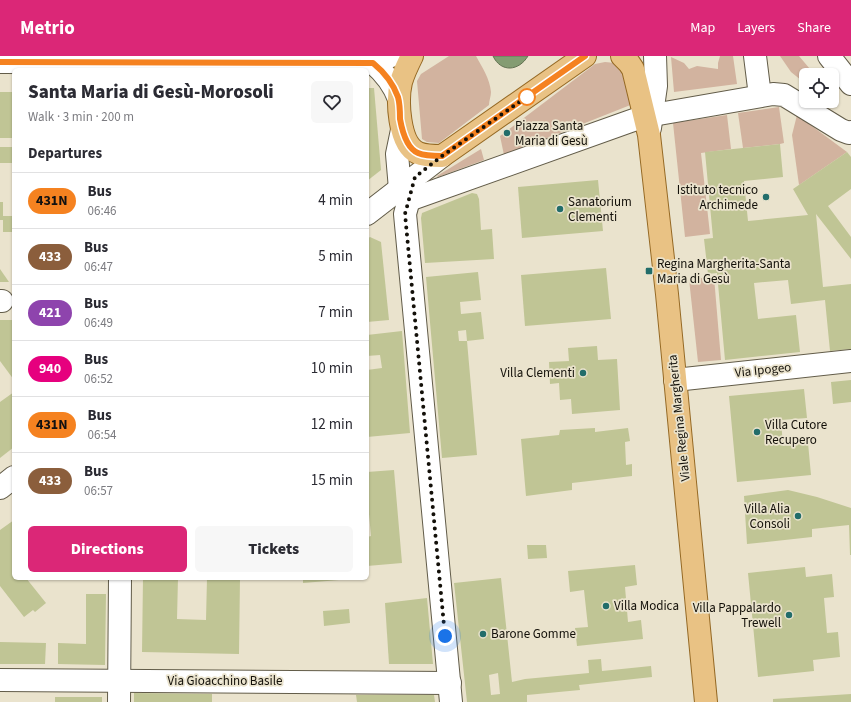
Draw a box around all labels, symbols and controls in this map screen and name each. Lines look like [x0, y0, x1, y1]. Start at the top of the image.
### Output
text: Metrio [20, 15, 75, 42]
text: Map [690, 18, 715, 38]
text: Layers [737, 18, 775, 38]
text: Share [797, 18, 831, 38]
map controls [799, 68, 839, 108]
button: locate [799, 68, 839, 108]
text: Santa Maria di Gesù-Morosoli [28, 79, 274, 106]
button: heart [311, 81, 353, 123]
unlabelled marker [518, 88, 536, 106]
text: Walk · 3 min · 200 m [28, 108, 134, 126]
place label: Piazza Santa Maria di Gesù [515, 117, 588, 150]
marker: Piazza Santa Maria di Gesù [502, 128, 512, 138]
text: Departures [28, 143, 102, 164]
text: Bus [88, 181, 112, 202]
place label: Istituto tecnico Archimede [677, 181, 758, 214]
text: 4 min [318, 190, 353, 211]
text: 431N [36, 191, 68, 211]
marker: Istituto tecnico Archimede [761, 192, 771, 202]
place label: Sanatorium Clementi [568, 193, 632, 226]
text: 06:46 [88, 202, 117, 220]
marker: Sanatorium Clementi [555, 204, 565, 214]
text: Bus [84, 237, 108, 258]
text: 5 min [318, 246, 353, 267]
text: 433 [39, 247, 61, 267]
place label: Regina Margherita-Santa Maria di Gesù [657, 255, 791, 288]
text: 06:47 [84, 258, 113, 276]
marker: Regina Margherita-Santa Maria di Gesù [644, 266, 654, 276]
text: Bus [84, 293, 108, 314]
text: 7 min [318, 302, 353, 323]
text: 421 [39, 303, 61, 323]
text: 06:49 [84, 314, 113, 332]
text: Bus [84, 349, 108, 370]
street label: Viale Regina Margherita [663, 354, 695, 482]
text: 10 min [311, 358, 353, 379]
street label: Via Ipogeo [734, 358, 792, 382]
text: 940 [39, 359, 61, 379]
place label: Villa Clementi [500, 364, 575, 382]
marker: Villa Clementi [578, 368, 588, 378]
text: 06:52 [84, 370, 113, 388]
text: Bus [88, 405, 112, 426]
text: 12 min [311, 414, 353, 435]
text: 431N [36, 415, 68, 435]
place label: Villa Cutore Recupero [765, 416, 827, 449]
text: 06:54 [88, 426, 117, 444]
marker: Villa Cutore Recupero [752, 427, 762, 437]
text: Bus [84, 461, 108, 482]
text: 15 min [311, 470, 353, 491]
text: 433 [39, 471, 61, 491]
text: 06:57 [84, 482, 113, 500]
place label: Villa Alia Consoli [744, 500, 790, 533]
marker: Villa Alia Consoli [793, 511, 803, 521]
button: Directions [28, 526, 187, 572]
button: Tickets [195, 526, 353, 572]
place label: Villa Modica [614, 597, 679, 615]
place label: Villa Pappalardo Trewell [693, 599, 781, 632]
marker: Villa Modica [601, 601, 611, 611]
marker: Villa Pappalardo Trewell [784, 610, 794, 620]
place label: Barone Gomme [491, 625, 576, 643]
your location [435, 626, 455, 646]
marker: Barone Gomme [478, 629, 488, 639]
street label: Via Gioacchino Basile [168, 672, 282, 690]

